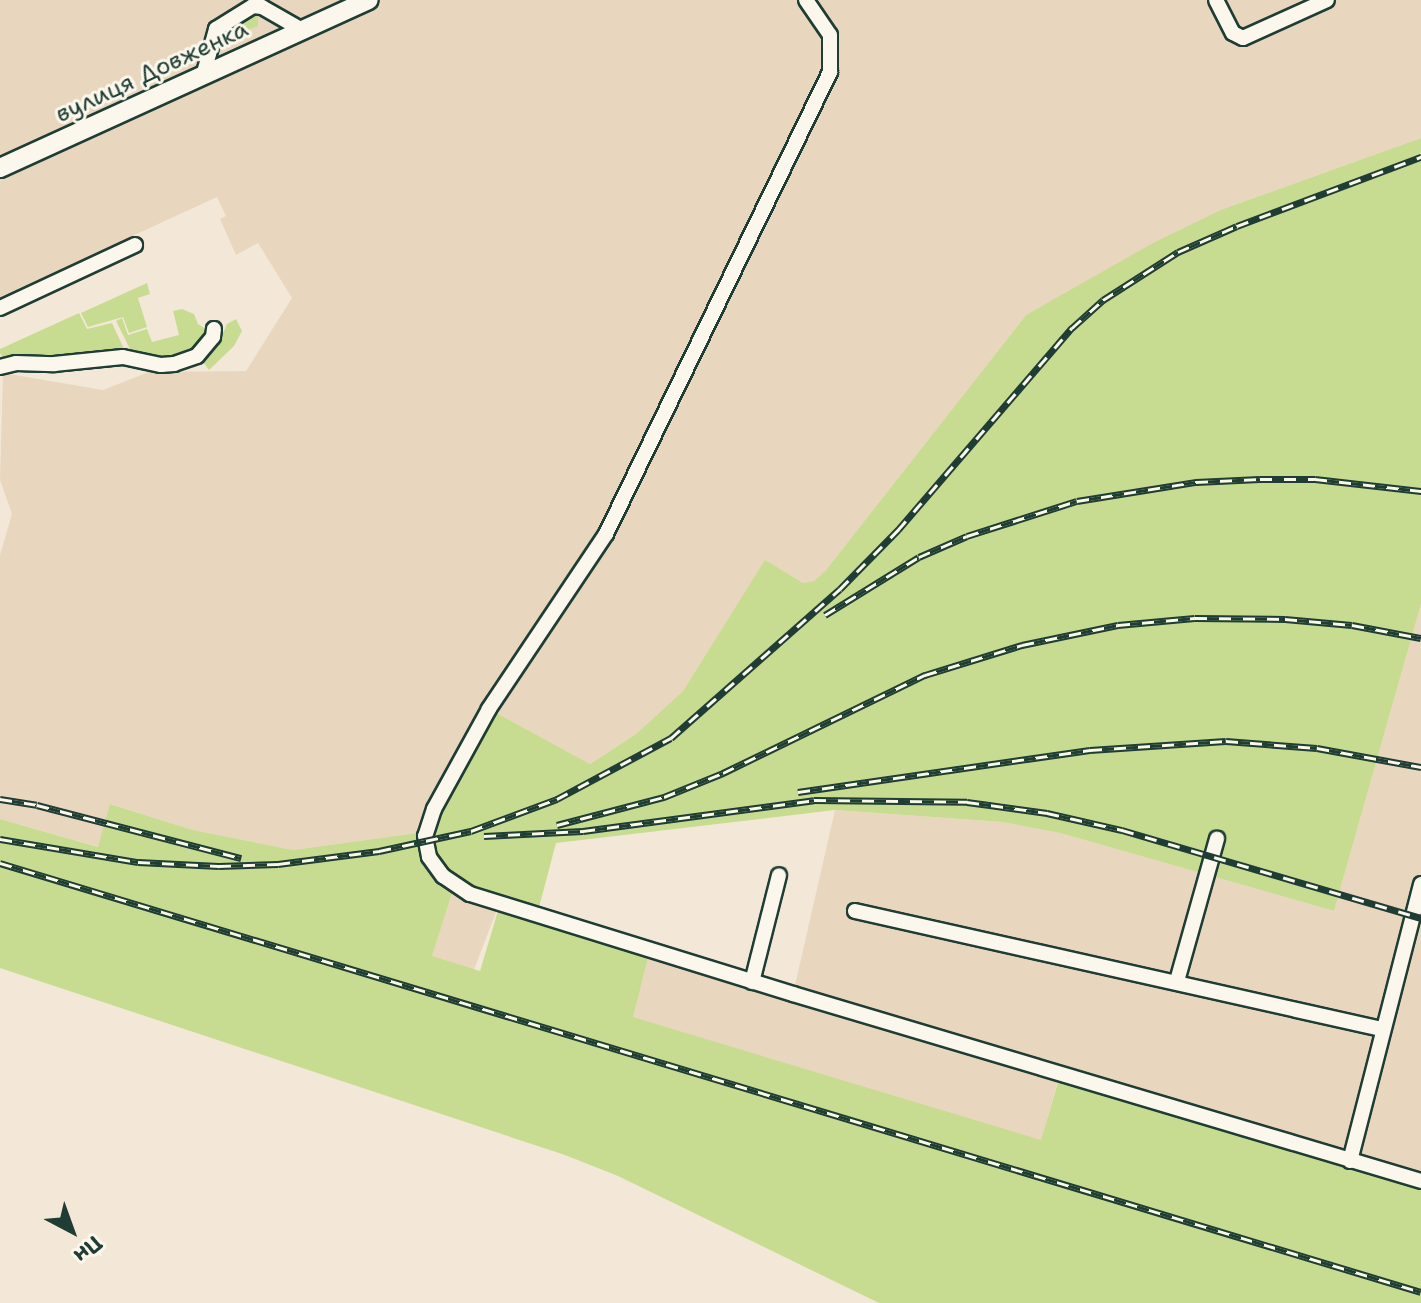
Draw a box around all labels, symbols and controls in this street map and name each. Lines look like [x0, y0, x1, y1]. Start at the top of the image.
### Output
street label: вулиця Довженка [51, 15, 253, 129]
north arrow [32, 1191, 112, 1271]
text: Пн [68, 1229, 109, 1270]

